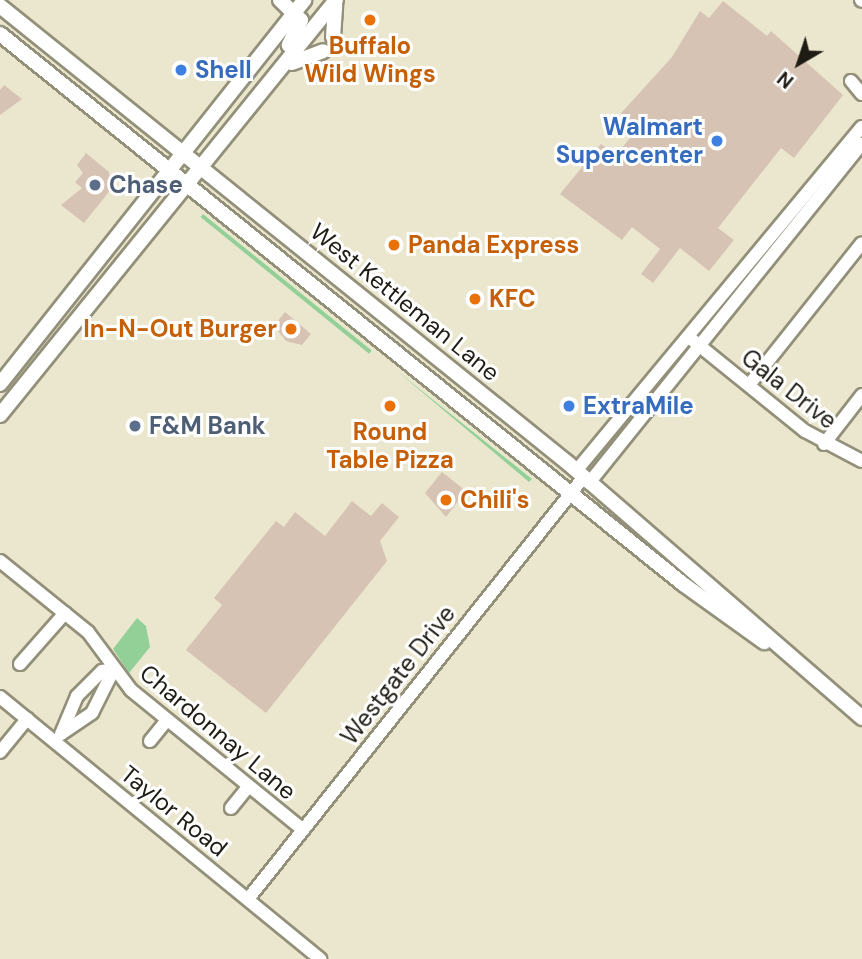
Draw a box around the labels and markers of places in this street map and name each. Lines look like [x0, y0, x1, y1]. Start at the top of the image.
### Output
marker: Buffalo Wild Wings [362, 12, 378, 28]
place label: Buffalo Wild Wings [304, 32, 436, 88]
place label: Shell [195, 56, 252, 84]
marker: Shell [173, 62, 189, 78]
place label: Walmart Supercenter [556, 113, 703, 169]
marker: Walmart Supercenter [709, 133, 725, 149]
place label: Chase [109, 171, 183, 199]
marker: Chase [87, 177, 103, 193]
place label: Panda Express [408, 231, 579, 259]
marker: Panda Express [386, 237, 402, 253]
place label: KFC [489, 285, 536, 313]
marker: KFC [467, 291, 483, 307]
place label: In-N-Out Burger [83, 315, 277, 343]
marker: In-N-Out Burger [283, 321, 299, 337]
place label: ExtraMile [583, 392, 694, 420]
marker: Round Table Pizza [382, 398, 398, 414]
marker: ExtraMile [561, 398, 577, 414]
place label: F&M Bank [149, 412, 266, 440]
marker: F&M Bank [127, 418, 143, 434]
place label: Round Table Pizza [326, 418, 454, 474]
place label: Chili's [460, 486, 530, 514]
marker: Chili's [438, 492, 454, 508]

